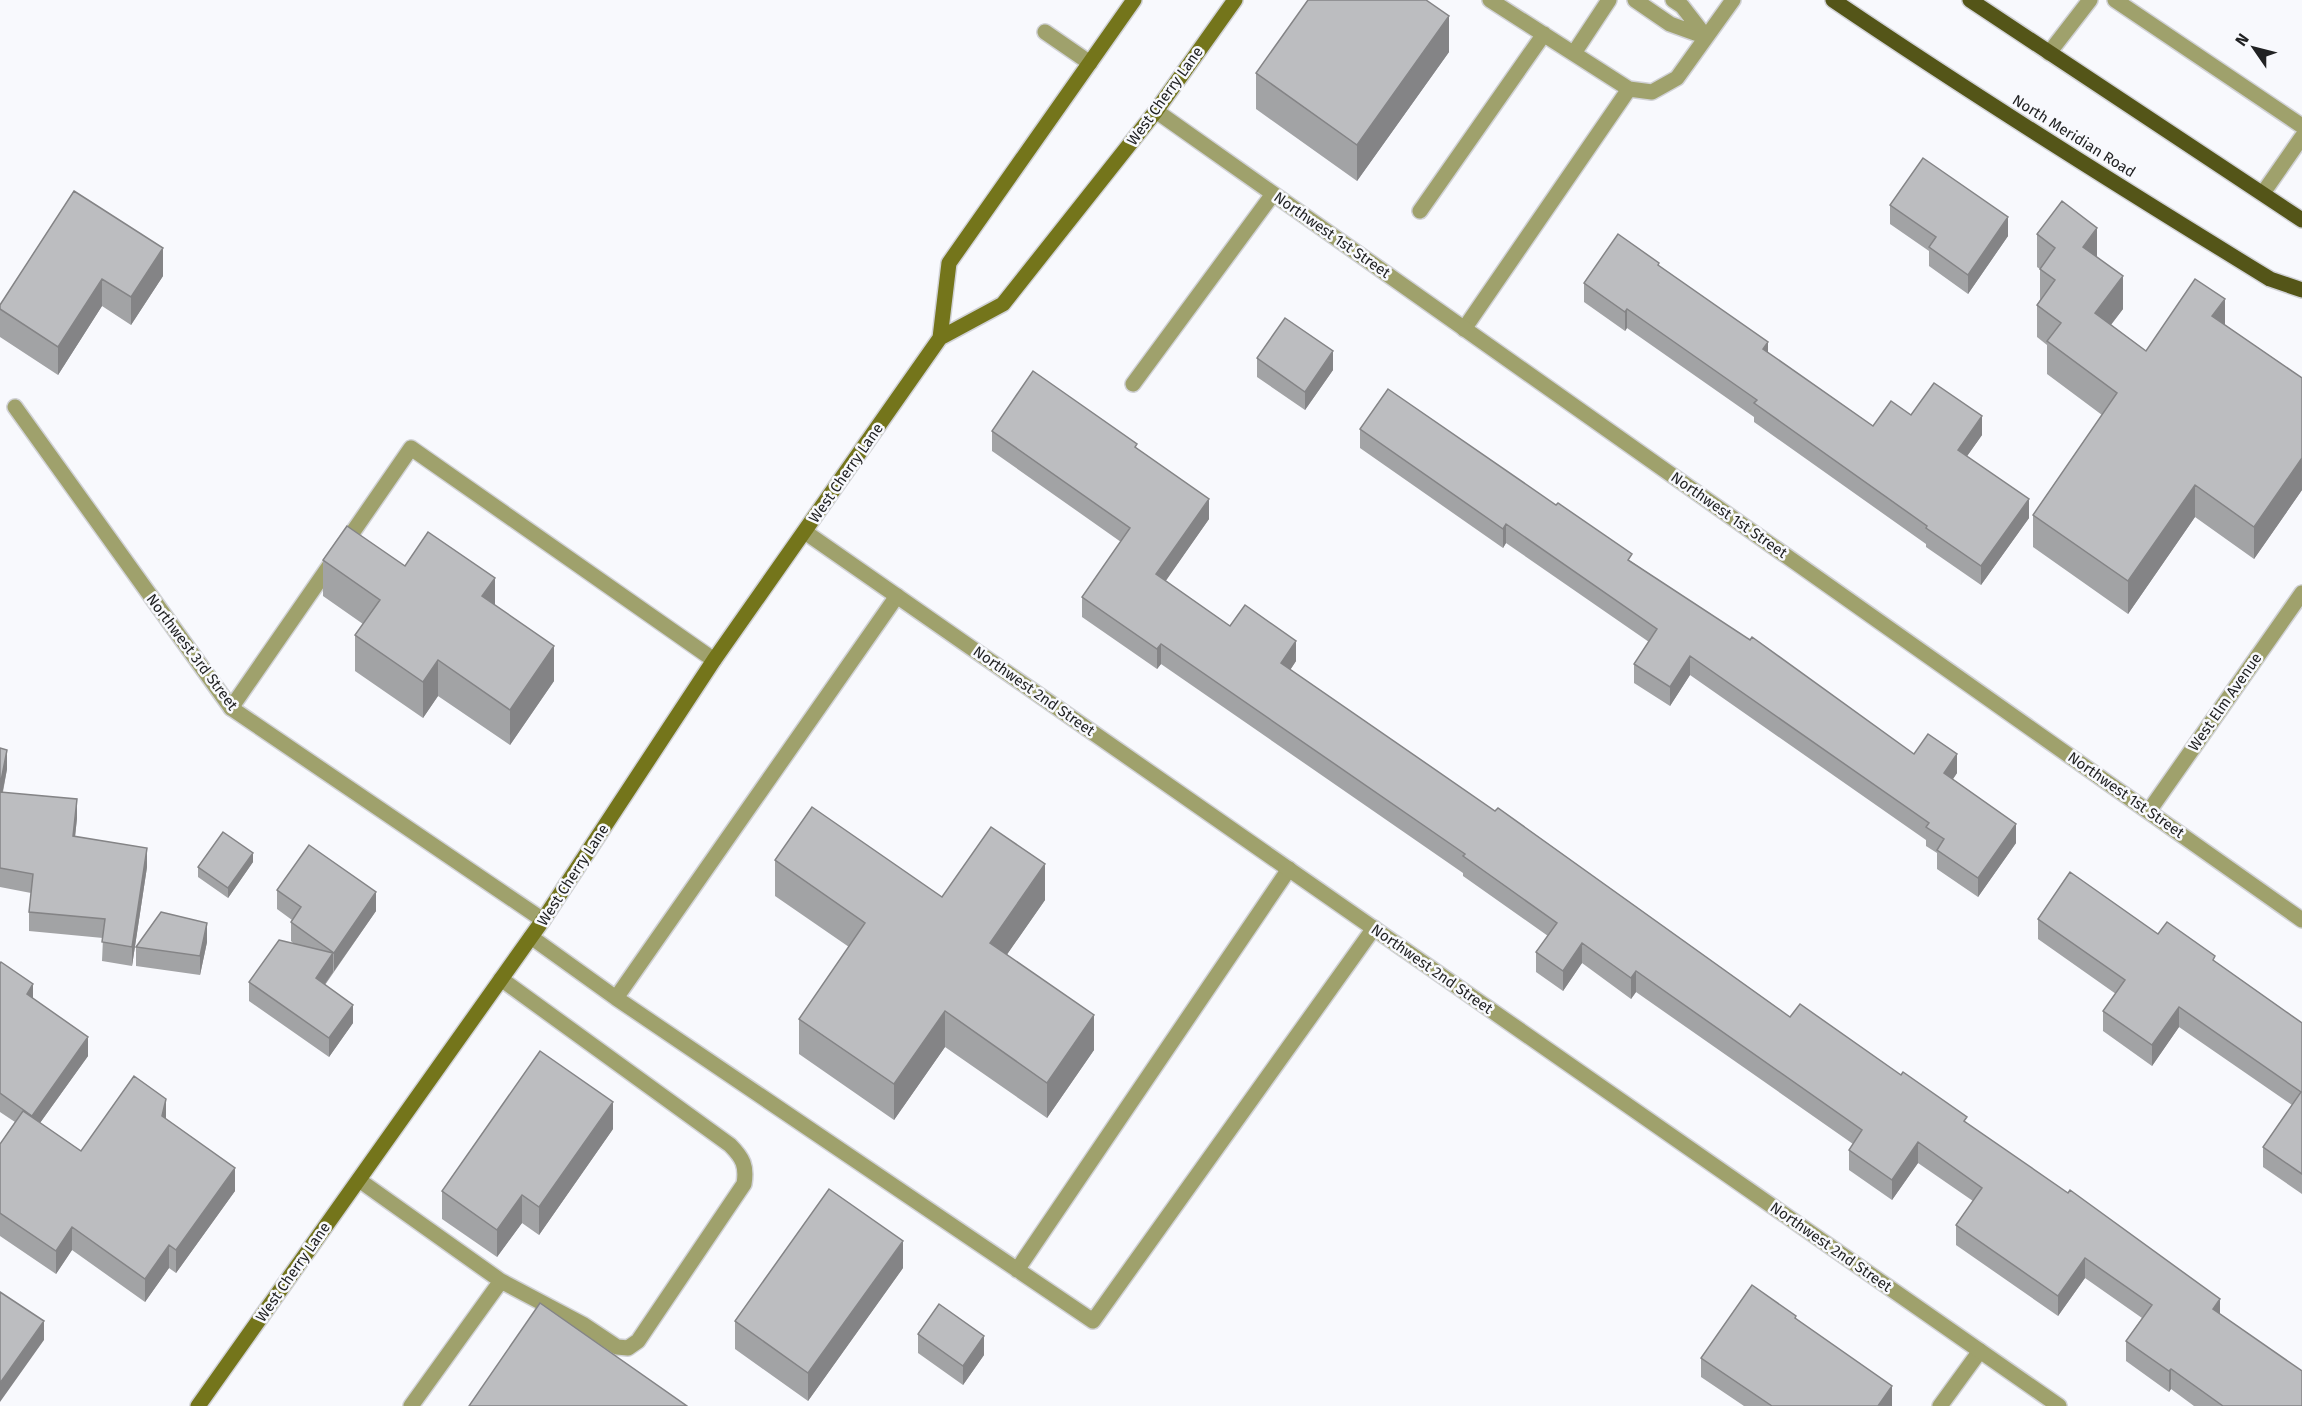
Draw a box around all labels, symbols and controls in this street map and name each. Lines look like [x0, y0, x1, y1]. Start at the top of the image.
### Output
north arrow [2224, 18, 2284, 78]
text: N [2231, 30, 2253, 49]
street label: West Cherry Lane [1123, 43, 1207, 149]
street label: North Meridian Road [2009, 91, 2139, 181]
street label: Northwest 1st Street [1270, 188, 1394, 282]
street label: West Cherry Lane [805, 420, 887, 526]
street label: Northwest 1st Street [1667, 468, 1791, 562]
street label: Northwest 3rd Street [142, 590, 242, 714]
street label: Northwest 2nd Street [970, 642, 1099, 740]
street label: West Elm Avenue [2184, 649, 2266, 755]
street label: Northwest 1st Street [2064, 748, 2188, 842]
street label: West Cherry Lane [533, 821, 613, 929]
street label: Northwest 2nd Street [1368, 920, 1497, 1018]
street label: Northwest 2nd Street [1767, 1198, 1896, 1296]
street label: West Cherry Lane [252, 1219, 334, 1325]

